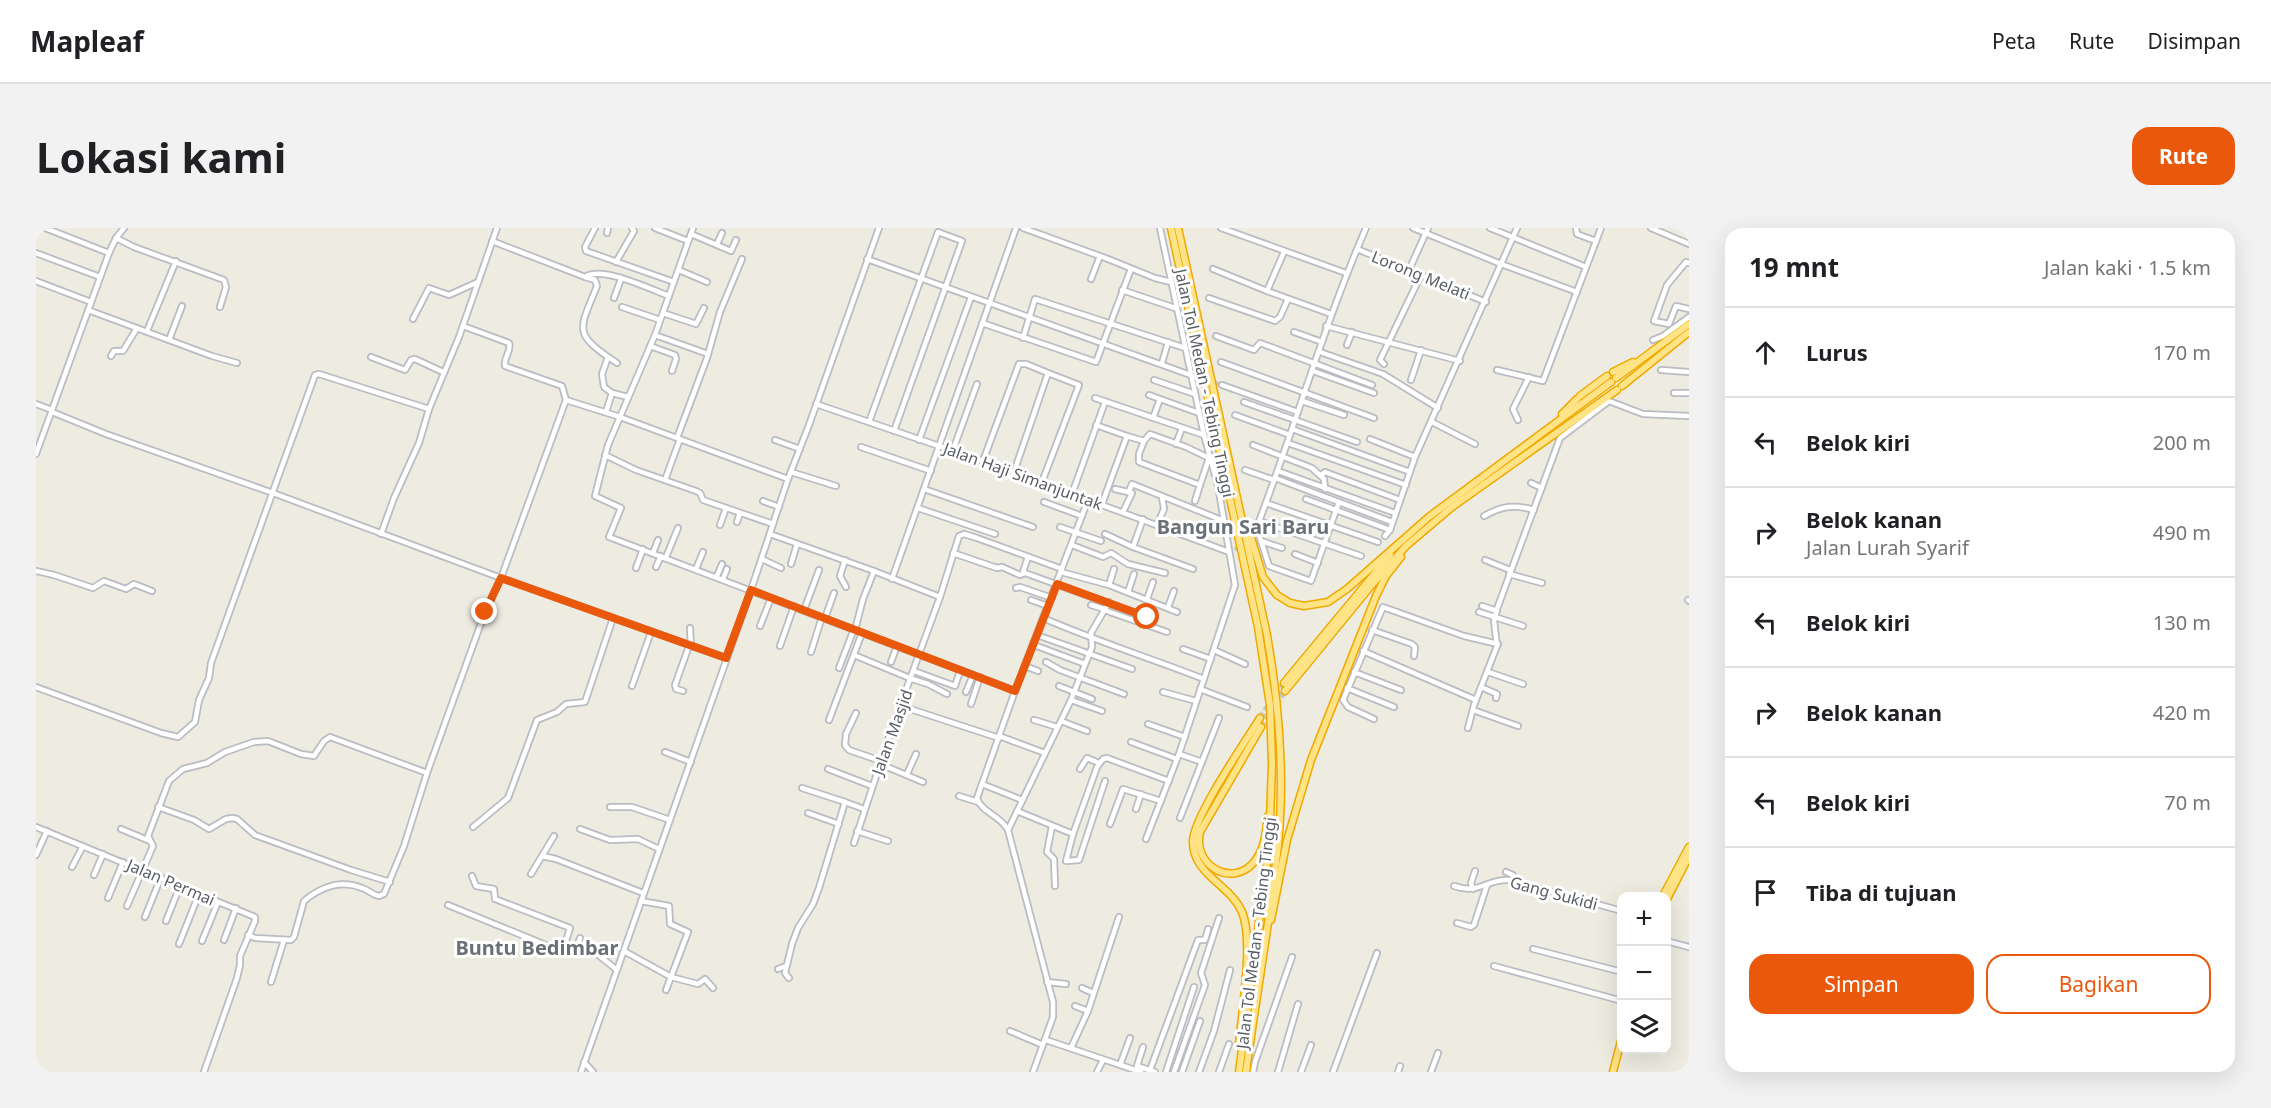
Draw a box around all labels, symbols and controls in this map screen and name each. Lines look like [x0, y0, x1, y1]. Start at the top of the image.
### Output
text: Mapleaf [30, 22, 144, 60]
text: Peta [1992, 27, 2036, 55]
text: Rute [2069, 27, 2114, 55]
text: Disimpan [2147, 27, 2241, 55]
button: Rute [2132, 127, 2235, 185]
text: Lokasi kami [36, 128, 286, 185]
street label: Lorong Melati [1368, 245, 1474, 305]
text: 19 mnt [1749, 249, 1839, 285]
text: Jalan kaki · 1.5 km [2044, 254, 2211, 281]
street label: Jalan Tol Medan - Tebing Tinggi [1170, 265, 1240, 499]
icon: ahead [1749, 336, 1782, 369]
text: Lurus [1806, 337, 1868, 367]
text: 170 m [2153, 339, 2211, 366]
icon: left [1749, 426, 1782, 459]
text: Belok kiri [1806, 427, 1910, 457]
text: 200 m [2153, 429, 2211, 456]
street label: Jalan Haji Simanjuntak [939, 436, 1106, 515]
text: Belok kanan [1806, 504, 1942, 534]
district label: Bangun Sari Baru [1157, 513, 1329, 540]
icon: right [1749, 516, 1782, 549]
text: 490 m [2153, 519, 2211, 546]
text: Jalan Lurah Syarif [1806, 534, 1969, 561]
route end [471, 598, 497, 624]
route start [1133, 603, 1159, 629]
icon: left [1749, 606, 1782, 639]
text: Belok kiri [1806, 607, 1910, 637]
text: 130 m [2153, 609, 2211, 636]
street label: Jalan Masjid [866, 686, 918, 780]
icon: right [1749, 696, 1782, 729]
text: Belok kanan [1806, 697, 1942, 727]
text: 420 m [2153, 699, 2211, 726]
icon: left [1749, 786, 1782, 819]
text: Belok kiri [1806, 787, 1910, 817]
text: 70 m [2164, 789, 2211, 816]
street label: Jalan Tol Medan - Tebing Tinggi [1231, 816, 1281, 1052]
street label: Jalan Permai [122, 853, 219, 910]
street label: Gang Sukidi [1508, 871, 1600, 915]
icon: arrive [1749, 876, 1782, 909]
text: Tiba di tujuan [1806, 877, 1956, 907]
map controls [1617, 892, 1671, 1054]
button: + [1617, 892, 1671, 946]
district label: Buntu Bedimbar [455, 934, 619, 961]
button: − [1617, 946, 1671, 1000]
button: Simpan [1749, 954, 1974, 1014]
button: Bagikan [1986, 954, 2211, 1014]
button: layers [1617, 1000, 1671, 1054]

